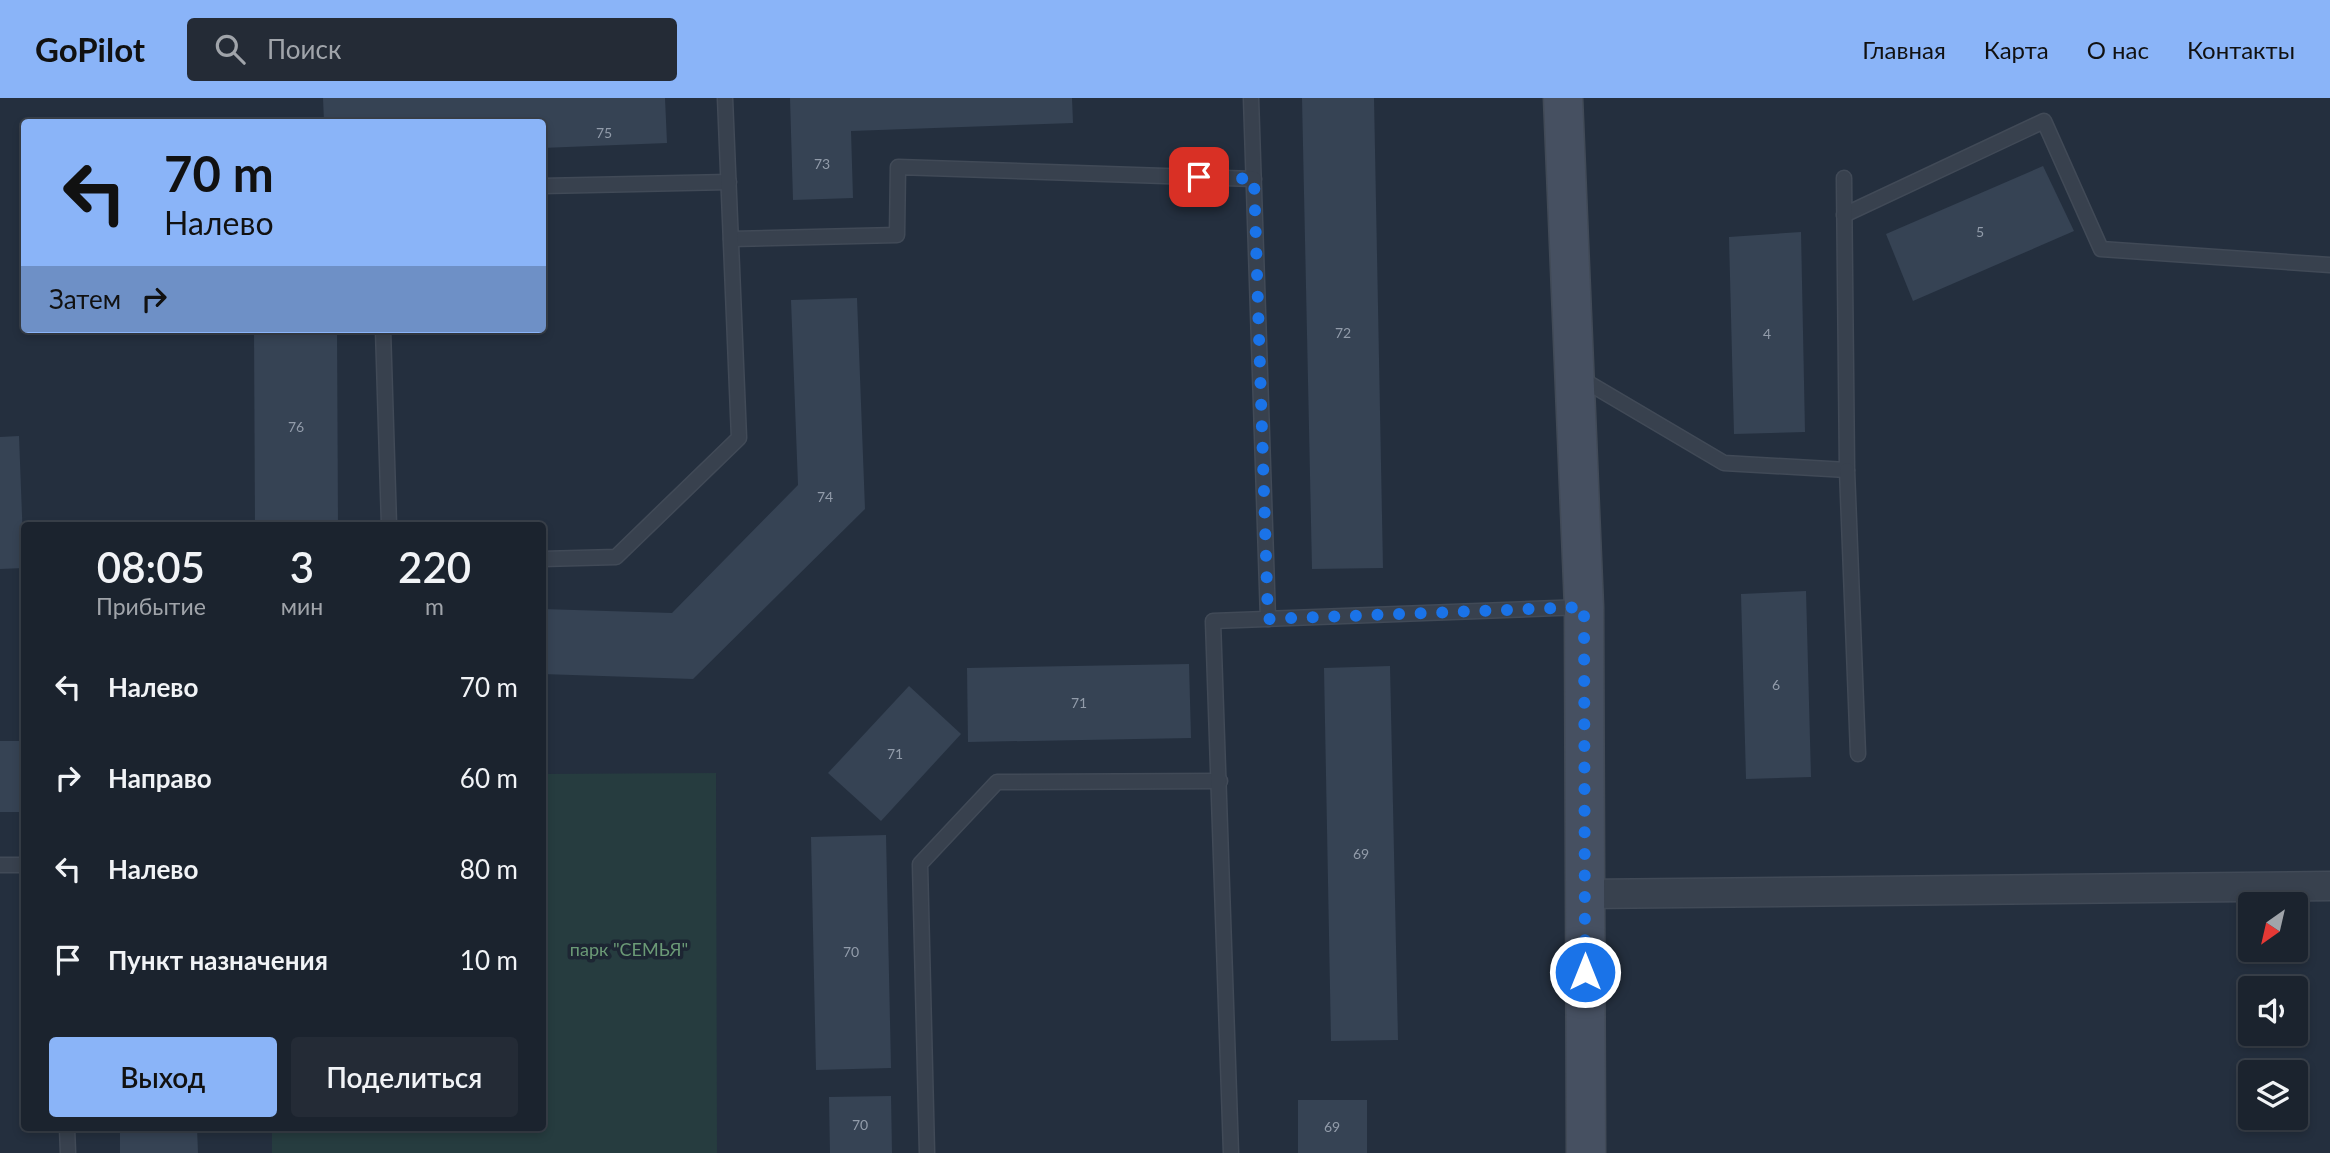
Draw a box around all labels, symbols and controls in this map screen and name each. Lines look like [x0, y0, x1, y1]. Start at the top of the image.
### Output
search box [187, 18, 677, 81]
text: GoPilot [35, 29, 145, 69]
icon: search [211, 30, 249, 68]
text: Поиск [267, 33, 341, 65]
text: Главная [1862, 35, 1946, 64]
text: Карта [1984, 35, 2049, 64]
text: О нас [2087, 35, 2149, 64]
text: Контакты [2187, 35, 2295, 64]
house number: 75 [596, 124, 612, 141]
text: 70 m [164, 144, 274, 202]
icon: left [49, 147, 140, 238]
pin [1169, 147, 1229, 207]
house number: 73 [814, 155, 830, 172]
icon: arrive [1180, 158, 1218, 196]
text: Налево [164, 203, 274, 242]
house number: 5 [1976, 223, 1984, 240]
icon: right [135, 280, 173, 318]
text: Затем [49, 283, 121, 315]
house number: 72 [1335, 324, 1351, 341]
house number: 4 [1763, 325, 1771, 342]
house number: 76 [288, 418, 304, 435]
house number: 74 [817, 488, 833, 505]
text: 08:05 [97, 542, 205, 592]
text: 3 [290, 542, 314, 592]
text: 220 [398, 542, 471, 592]
text: Прибытие [96, 592, 206, 620]
text: мин [281, 592, 323, 620]
text: m [425, 592, 444, 620]
icon: left [49, 668, 87, 706]
text: Налево [108, 671, 198, 703]
text: 70 m [460, 671, 518, 703]
house number: 6 [1772, 676, 1780, 693]
house number: 71 [1071, 694, 1087, 711]
house number: 71 [887, 745, 903, 762]
icon: right [49, 759, 87, 797]
text: Направо [108, 762, 212, 794]
text: 60 m [460, 762, 518, 794]
house number: 69 [1353, 845, 1369, 862]
icon: left [49, 850, 87, 888]
text: Налево [108, 853, 198, 885]
text: 80 m [460, 853, 518, 885]
north arrow [2238, 892, 2308, 962]
map controls [2238, 892, 2308, 1130]
position arrow [1548, 935, 1622, 1009]
park label: парк "СЕМЬЯ" [570, 938, 688, 960]
icon: arrive [49, 941, 87, 979]
house number: 70 [843, 943, 859, 960]
text: Пункт назначения [108, 944, 328, 976]
text: 10 m [460, 944, 518, 976]
button: sound [2238, 976, 2308, 1046]
button: Выход [49, 1037, 277, 1117]
button: Поделиться [291, 1037, 518, 1117]
button: layers [2238, 1060, 2308, 1130]
house number: 70 [852, 1116, 868, 1133]
house number: 69 [1324, 1118, 1340, 1135]

